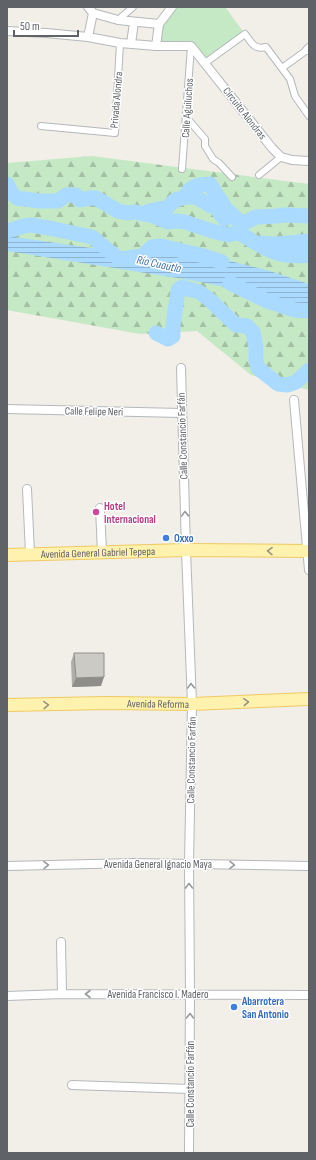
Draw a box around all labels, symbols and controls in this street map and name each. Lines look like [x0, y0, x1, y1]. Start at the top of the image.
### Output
scale bar [14, 12, 78, 38]
text: 50 m [20, 19, 40, 34]
street label: Privada Alondra [108, 71, 125, 129]
street label: Calle Aguiluchos [179, 78, 196, 138]
street label: Circuito Alondras [220, 85, 269, 142]
water label: Río Cuautla [135, 252, 183, 277]
street label: Calle Constancio Farfán [174, 392, 191, 479]
street label: Calle Felipe Neri [65, 404, 123, 419]
place label: Hotel Internacional [104, 500, 156, 526]
marker: Hotel Internacional [91, 507, 101, 517]
one-way arrow [181, 511, 189, 517]
place label: Oxxo [174, 532, 194, 545]
marker: Oxxo [161, 533, 171, 543]
street label: Avenida General Gabriel Tepepa [40, 545, 155, 561]
one-way arrow [267, 547, 273, 555]
one-way arrow [187, 683, 196, 689]
street label: Avenida Reforma [126, 697, 189, 711]
one-way arrow [243, 697, 249, 706]
one-way arrow [43, 701, 49, 709]
street label: Calle Constancio Farfán [184, 716, 199, 803]
street label: Avenida General Ignacio Maya [103, 858, 212, 871]
one-way arrow [229, 860, 235, 869]
one-way arrow [43, 861, 49, 869]
one-way arrow [185, 883, 193, 889]
street label: Avenida Francisco I. Madero [106, 988, 209, 1001]
one-way arrow [85, 990, 91, 998]
place label: Abarrotera San Antonio [241, 995, 289, 1021]
marker: Abarrotera San Antonio [229, 1002, 239, 1012]
one-way arrow [186, 1013, 194, 1019]
street label: Calle Constancio Farfán [184, 1040, 197, 1127]

